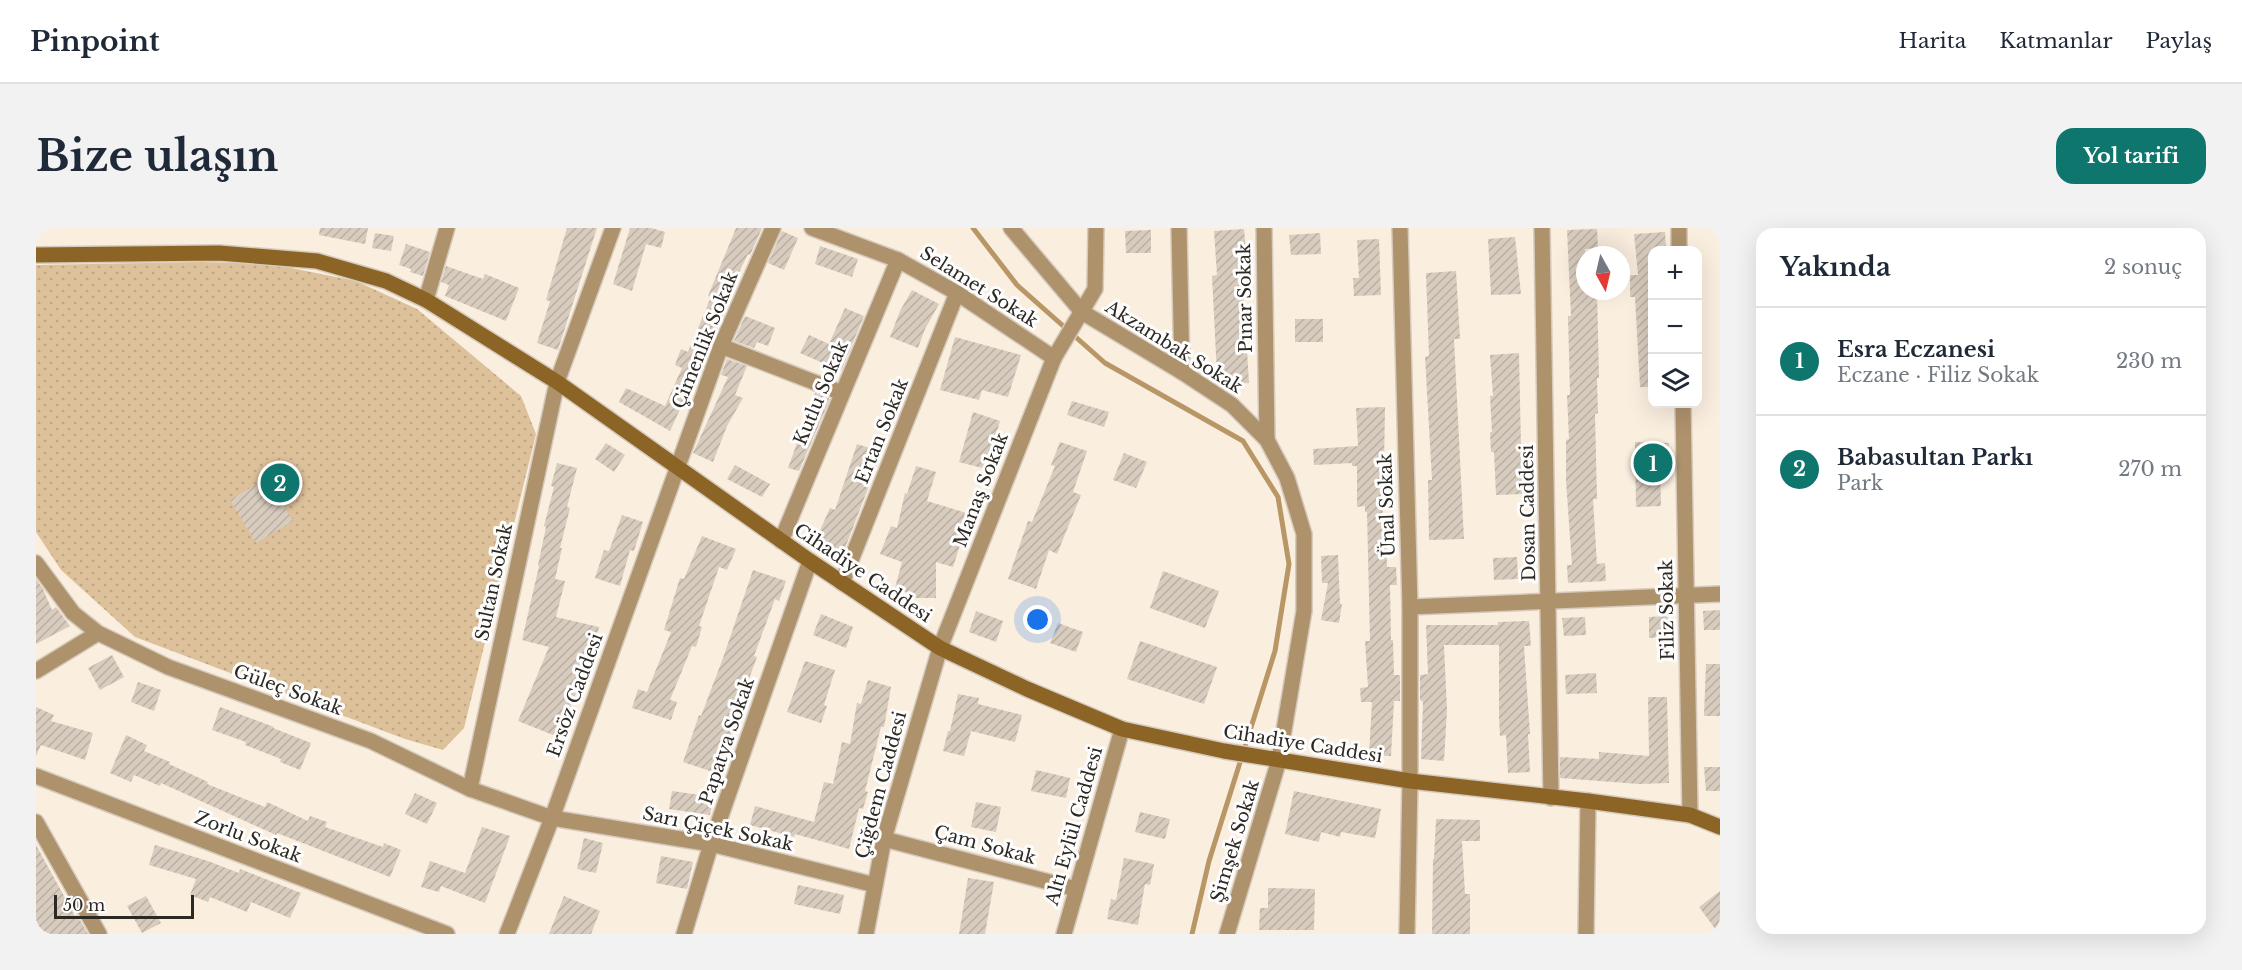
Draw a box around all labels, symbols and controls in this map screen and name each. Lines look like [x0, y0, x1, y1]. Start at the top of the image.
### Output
text: Pinpoint [30, 24, 160, 59]
text: Harita [1899, 28, 1966, 54]
text: Katmanlar [1999, 28, 2112, 54]
text: Paylaş [2145, 28, 2212, 54]
button: Yol tarifi [2056, 128, 2206, 184]
text: Bize ulaşın [36, 130, 278, 182]
street label: Selamet Sokak [916, 242, 1042, 332]
street label: Pınar Sokak [1233, 243, 1257, 353]
north arrow [1576, 246, 1630, 300]
map controls [1648, 246, 1702, 408]
button: + [1648, 246, 1702, 300]
text: Yakında [1780, 251, 1891, 283]
text: 2 sonuç [2104, 255, 2182, 279]
street label: Çimenlik Sokak [667, 268, 743, 412]
street label: Akzambak Sokak [1101, 295, 1247, 398]
button: − [1648, 300, 1702, 354]
text: Esra Eczanesi [1837, 336, 1995, 363]
street label: Kutlu Sokak [789, 337, 853, 449]
text: 1 [1795, 349, 1804, 373]
text: 230 m [2116, 349, 2182, 373]
button: layers [1648, 354, 1702, 408]
text: Eczane · Filiz Sokak [1837, 363, 2039, 387]
street label: Ertan Sokak [851, 375, 913, 487]
street label: Manaş Sokak [949, 430, 1013, 550]
pin: 1 [1634, 440, 1672, 486]
street label: Dosan Caddesi [1516, 444, 1540, 582]
text: Babasultan Parkı [1837, 444, 2033, 471]
street label: Ünal Sokak [1373, 453, 1400, 557]
text: 2 [1793, 457, 1806, 481]
text: 270 m [2118, 457, 2182, 481]
pin: 2 [260, 460, 300, 506]
text: Park [1837, 471, 1883, 495]
street label: Cihadiye Caddesi [790, 519, 936, 627]
street label: Sultan Sokak [471, 521, 517, 643]
street label: Filiz Sokak [1655, 559, 1679, 661]
your location [1023, 605, 1052, 634]
street label: Ersöz Caddesi [542, 630, 608, 760]
street label: Güleç Sokak [231, 660, 345, 720]
street label: Papatya Sokak [695, 675, 759, 807]
street label: Çiğdem Caddesi [851, 709, 911, 861]
street label: Cihadiye Caddesi [1222, 721, 1384, 767]
street label: Altı Eylül Caddesi [1041, 744, 1107, 909]
street label: Şimşek Sokak [1206, 777, 1264, 905]
street label: Sarı Çiçek Sokak [641, 802, 795, 856]
street label: Zorlu Sokak [191, 807, 305, 867]
street label: Çam Sokak [932, 821, 1038, 869]
scale bar [54, 892, 194, 920]
text: 50 m [63, 895, 105, 915]

